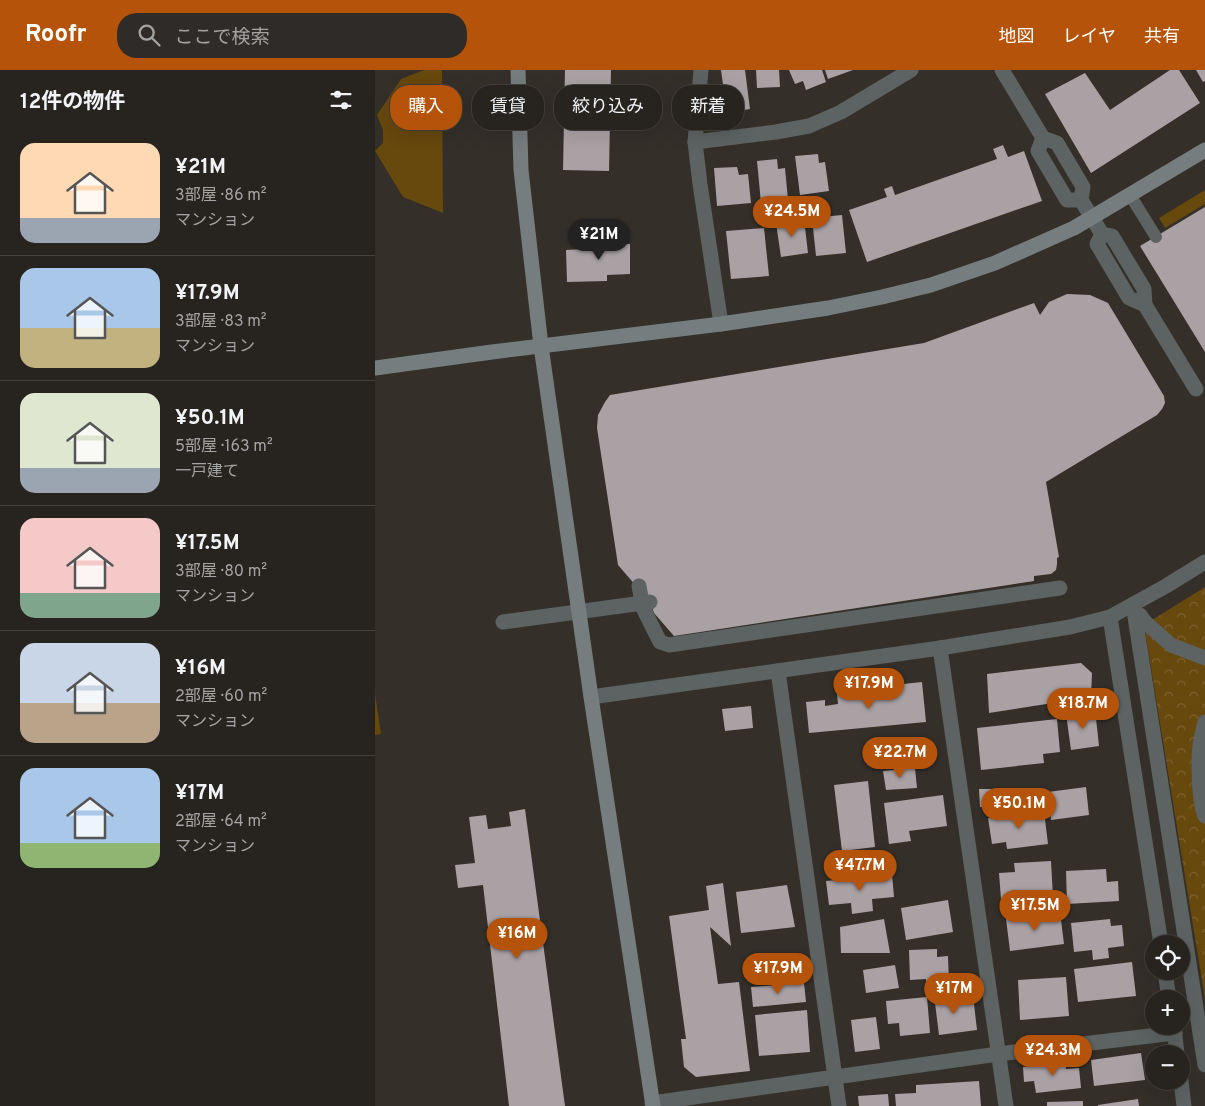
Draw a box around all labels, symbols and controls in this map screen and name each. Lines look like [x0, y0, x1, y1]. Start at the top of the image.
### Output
search box [117, 13, 467, 58]
text: Roofr [25, 20, 87, 50]
icon: search [135, 21, 163, 49]
text: ここで検索 [175, 26, 270, 50]
text: 地図 [999, 26, 1035, 49]
text: レイヤ [1063, 26, 1116, 49]
text: 共有 [1144, 26, 1180, 49]
chip: 購入 [390, 85, 462, 130]
chip: 賃貸 [472, 85, 544, 130]
chip: 絞り込み [554, 85, 662, 130]
chip: 新着 [672, 85, 744, 130]
icon: filters [327, 86, 355, 114]
text: 12件の物件 [20, 89, 125, 116]
text: ¥21M [175, 154, 226, 181]
icon: home [60, 163, 120, 223]
text: 3部屋 · 86 m² [175, 186, 267, 206]
pin: ¥24.5M [751, 196, 833, 238]
text: ¥24.5M [764, 202, 820, 222]
text: マンション [175, 211, 255, 231]
pin: ¥21M [569, 218, 629, 261]
text: ¥21M [580, 225, 618, 245]
text: ¥17.9M [175, 280, 240, 307]
icon: home [60, 288, 120, 348]
text: 3部屋 · 83 m² [175, 312, 267, 332]
text: マンション [175, 337, 255, 357]
text: ¥50.1M [175, 405, 245, 432]
icon: home [60, 413, 120, 473]
text: 5部屋 · 163 m² [175, 437, 273, 457]
text: 一戸建て [175, 462, 239, 482]
text: ¥17.5M [175, 530, 240, 557]
icon: home [60, 538, 120, 598]
text: 3部屋 · 80 m² [175, 562, 267, 582]
text: マンション [175, 587, 255, 607]
text: ¥16M [175, 655, 226, 682]
icon: home [60, 663, 120, 723]
pin: ¥17.9M [828, 668, 910, 710]
text: ¥17.9M [844, 674, 894, 694]
text: 2部屋 · 60 m² [175, 687, 267, 707]
pin: ¥18.7M [1042, 688, 1124, 730]
text: ¥18.7M [1058, 694, 1108, 714]
text: マンション [175, 712, 255, 732]
pin: ¥22.7M [859, 736, 941, 779]
text: ¥22.7M [873, 743, 927, 763]
text: ¥17M [175, 780, 224, 807]
icon: home [60, 788, 120, 848]
pin: ¥50.1M [978, 788, 1060, 830]
text: ¥50.1M [992, 794, 1046, 814]
text: 2部屋 · 64 m² [175, 812, 267, 832]
text: マンション [175, 837, 255, 857]
pin: ¥47.7M [819, 850, 901, 892]
text: ¥47.7M [835, 856, 885, 876]
pin: ¥17.5M [994, 890, 1076, 932]
text: ¥17.5M [1010, 896, 1060, 916]
pin: ¥16M [487, 918, 547, 960]
text: ¥16M [498, 924, 536, 944]
map controls [1145, 935, 1190, 1090]
button: locate [1145, 935, 1190, 980]
pin: ¥17.9M [737, 952, 819, 995]
text: ¥17.9M [753, 959, 803, 979]
pin: ¥17M [924, 972, 984, 1015]
text: ¥17M [935, 979, 973, 999]
button: + [1145, 990, 1190, 1035]
pin: ¥24.3M [1012, 1034, 1094, 1077]
text: ¥24.3M [1025, 1041, 1081, 1061]
button: − [1145, 1045, 1190, 1090]

